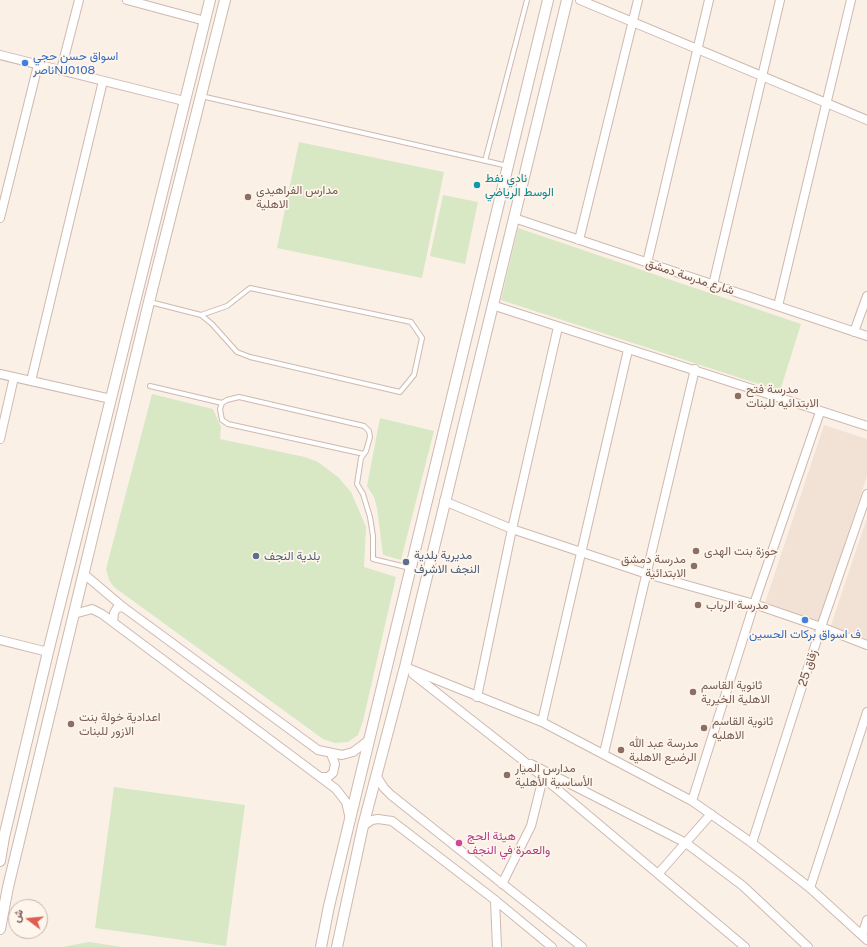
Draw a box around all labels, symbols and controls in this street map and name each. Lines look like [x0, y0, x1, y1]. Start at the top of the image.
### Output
place label: اسواق حسن حجي ناصرNJ0108 [33, 49, 118, 77]
marker: اسواق حسن حجي ناصرNJ0108 [20, 58, 30, 68]
place label: نادي نفط الوسط الرياضي [485, 171, 554, 199]
marker: نادي نفط الوسط الرياضي [472, 180, 482, 190]
place label: مدارس الفراهيدي الاهلية [256, 183, 338, 211]
marker: مدارس الفراهيدي الاهلية [243, 192, 253, 202]
street label: شارع مدرسة دمشق [644, 256, 736, 298]
place label: مدرسة فتح الابتدائيه للبنات [746, 382, 819, 410]
marker: مدرسة فتح الابتدائيه للبنات [733, 391, 743, 401]
place label: حوزة بنت الهدى [704, 544, 778, 558]
marker: حوزة بنت الهدى [691, 546, 701, 556]
place label: مديرية بلدية النجف الاشرف [414, 548, 480, 576]
place label: بلدية النجف [264, 549, 320, 563]
marker: بلدية النجف [251, 551, 261, 561]
place label: مدرسة دمشق الابتدائية [621, 552, 686, 580]
marker: مديرية بلدية النجف الاشرف [401, 557, 411, 567]
marker: مدرسة دمشق الابتدائية [689, 561, 699, 571]
place label: مدرسة الرباب [706, 598, 768, 612]
marker: مدرسة الرباب [693, 600, 703, 610]
marker: ف اسواق بركات الحسين [800, 615, 810, 625]
place label: ف اسواق بركات الحسين [749, 627, 861, 641]
street label: زقاق 25 [795, 648, 821, 688]
place label: ثانوية القاسم الاهلية الخيرية [701, 678, 770, 706]
marker: ثانوية القاسم الاهلية الخيرية [688, 687, 698, 697]
place label: اعدادية خولة بنت الازور للبنات [79, 710, 161, 738]
place label: ثانوية القاسم الاهليه [712, 714, 773, 742]
marker: اعدادية خولة بنت الازور للبنات [66, 719, 76, 729]
marker: ثانوية القاسم الاهليه [699, 723, 709, 733]
place label: مدرسة عبد الله الرضيع الاهلية [629, 736, 698, 764]
marker: مدرسة عبد الله الرضيع الاهلية [616, 745, 626, 755]
place label: مدارس الميار الأساسية الأهلية [515, 761, 592, 789]
marker: مدارس الميار الأساسية الأهلية [502, 770, 512, 780]
place label: هيئة الحج والعمرة في النجف [467, 829, 550, 857]
marker: هيئة الحج والعمرة في النجف [454, 838, 464, 848]
north arrow [8, 899, 48, 939]
text: ش [10, 908, 25, 924]

